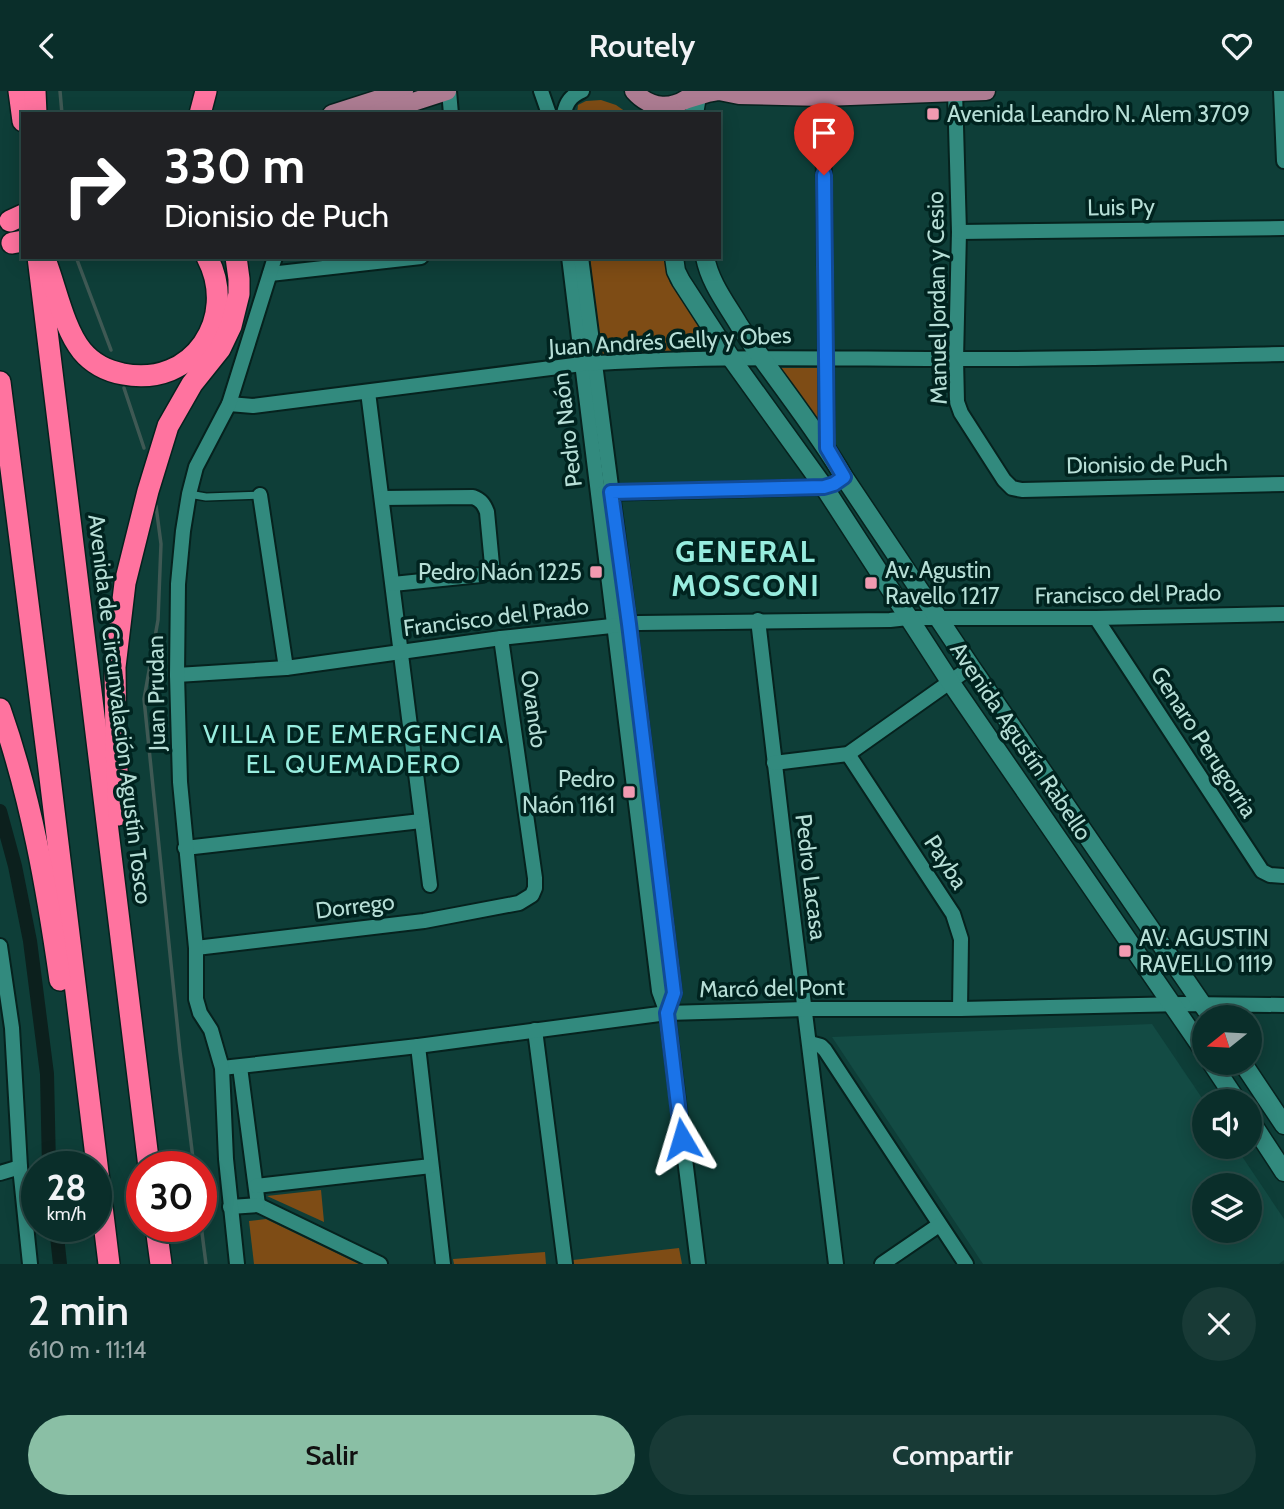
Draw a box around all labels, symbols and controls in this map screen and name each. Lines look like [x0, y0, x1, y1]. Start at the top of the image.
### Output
text: Routely [589, 26, 695, 65]
icon: back [28, 27, 66, 65]
icon: heart [1218, 27, 1256, 65]
place label: Avenida Leandro N. Alem 3709 [947, 100, 1250, 128]
pin [794, 103, 854, 175]
marker: Avenida Leandro N. Alem 3709 [925, 106, 941, 122]
icon: arrive [805, 114, 843, 152]
text: 330 m [164, 136, 305, 195]
icon: right [49, 140, 140, 231]
street label: Manuel Jordan y Cesio [921, 191, 953, 405]
street label: Luis Py [1087, 192, 1155, 222]
text: Dionisio de Puch [164, 196, 389, 235]
street label: Juan Andrés Gelly y Obes [547, 321, 792, 361]
street label: Pedro Naón [546, 371, 588, 489]
street label: Dionisio de Puch [1066, 449, 1228, 479]
street label: Avenida de Circunvalación Agustín Tosco [82, 513, 158, 905]
district label: GENERAL MOSCONI [671, 533, 821, 604]
place label: Av. Agustin Ravello 1217 [885, 556, 1000, 610]
place label: Pedro Naón 1225 [418, 558, 582, 586]
marker: Pedro Naón 1225 [588, 564, 604, 580]
marker: Av. Agustin Ravello 1217 [863, 575, 879, 591]
street label: Francisco del Prado [1034, 578, 1222, 610]
street label: Francisco del Prado [402, 592, 590, 642]
street label: Juan Prudan [141, 635, 171, 752]
street label: Avenida Agustín Rabello [944, 636, 1098, 846]
street label: Genaro Perugorria [1145, 661, 1263, 823]
street label: Ovando [515, 668, 553, 750]
district label: VILLA DE EMERGENCIA EL QUEMADERO [203, 718, 505, 780]
place label: Pedro Naón 1161 [522, 765, 615, 819]
marker: Pedro Naón 1161 [621, 784, 637, 800]
street label: Pedro Lacasa [789, 812, 833, 942]
street label: Payba [918, 830, 974, 894]
street label: Dorrego [314, 887, 396, 925]
place label: AV. AGUSTIN RAVELLO 1119 [1139, 924, 1274, 978]
marker: AV. AGUSTIN RAVELLO 1119 [1117, 943, 1133, 959]
street label: Marcó del Pont [699, 973, 845, 1003]
north arrow [1192, 1005, 1262, 1075]
map controls [1192, 1005, 1262, 1243]
button: sound [1192, 1089, 1262, 1159]
position arrow [645, 1102, 719, 1176]
speed limit sign: 30 [126, 1151, 217, 1242]
text: 28 [47, 1166, 86, 1209]
button: layers [1192, 1173, 1262, 1243]
text: km/h [47, 1203, 86, 1225]
text: 2 min [28, 1284, 129, 1336]
button: close [1182, 1287, 1256, 1361]
text: 610 m · 11:14 [28, 1336, 146, 1364]
button: Salir [28, 1415, 635, 1495]
button: Compartir [649, 1415, 1256, 1495]

